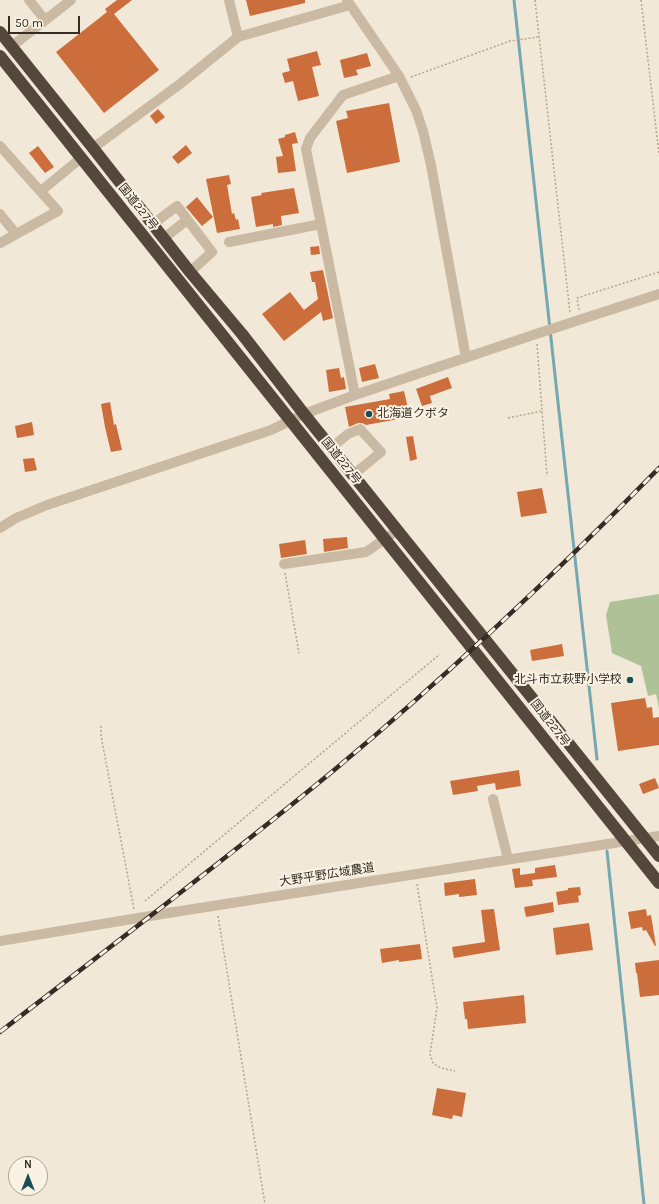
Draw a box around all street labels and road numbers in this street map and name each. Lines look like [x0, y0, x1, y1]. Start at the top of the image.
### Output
street label: 国道227号 [115, 181, 161, 233]
street label: 国道227号 [318, 435, 364, 487]
street label: 国道227号 [527, 697, 573, 749]
street label: 大野平野広域農道 [278, 860, 376, 890]

